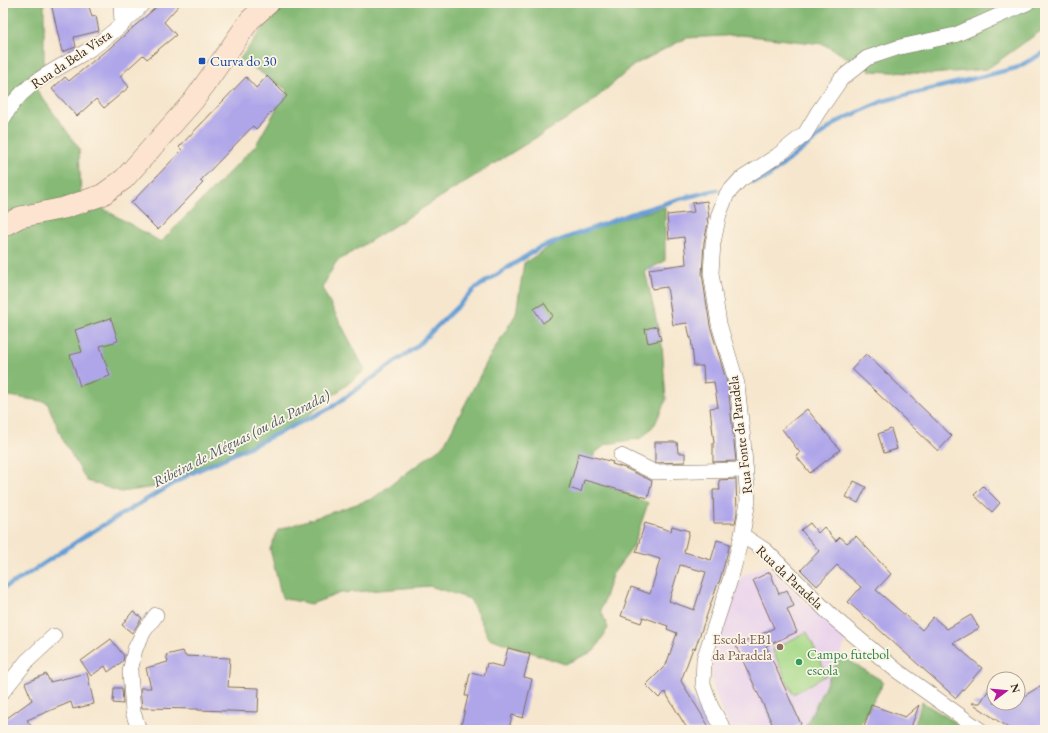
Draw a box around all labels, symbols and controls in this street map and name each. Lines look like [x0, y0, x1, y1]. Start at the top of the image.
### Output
street label: Rua da Bela Vista [27, 25, 115, 93]
place label: Curva do 30 [210, 52, 277, 70]
marker: Curva do 30 [197, 56, 207, 66]
street label: Rua Fonte da Paradela [724, 374, 756, 495]
water label: Ribeira de Méguas (ou da Parada) [149, 385, 333, 491]
street label: Rua da Paradela [753, 541, 828, 613]
place label: Escola EB1 da Paradela [712, 630, 772, 664]
marker: Escola EB1 da Paradela [775, 642, 785, 652]
place label: Campo futebol escola [807, 645, 890, 679]
marker: Campo futebol escola [794, 657, 804, 667]
north arrow [986, 671, 1026, 711]
text: N [1008, 682, 1024, 695]

